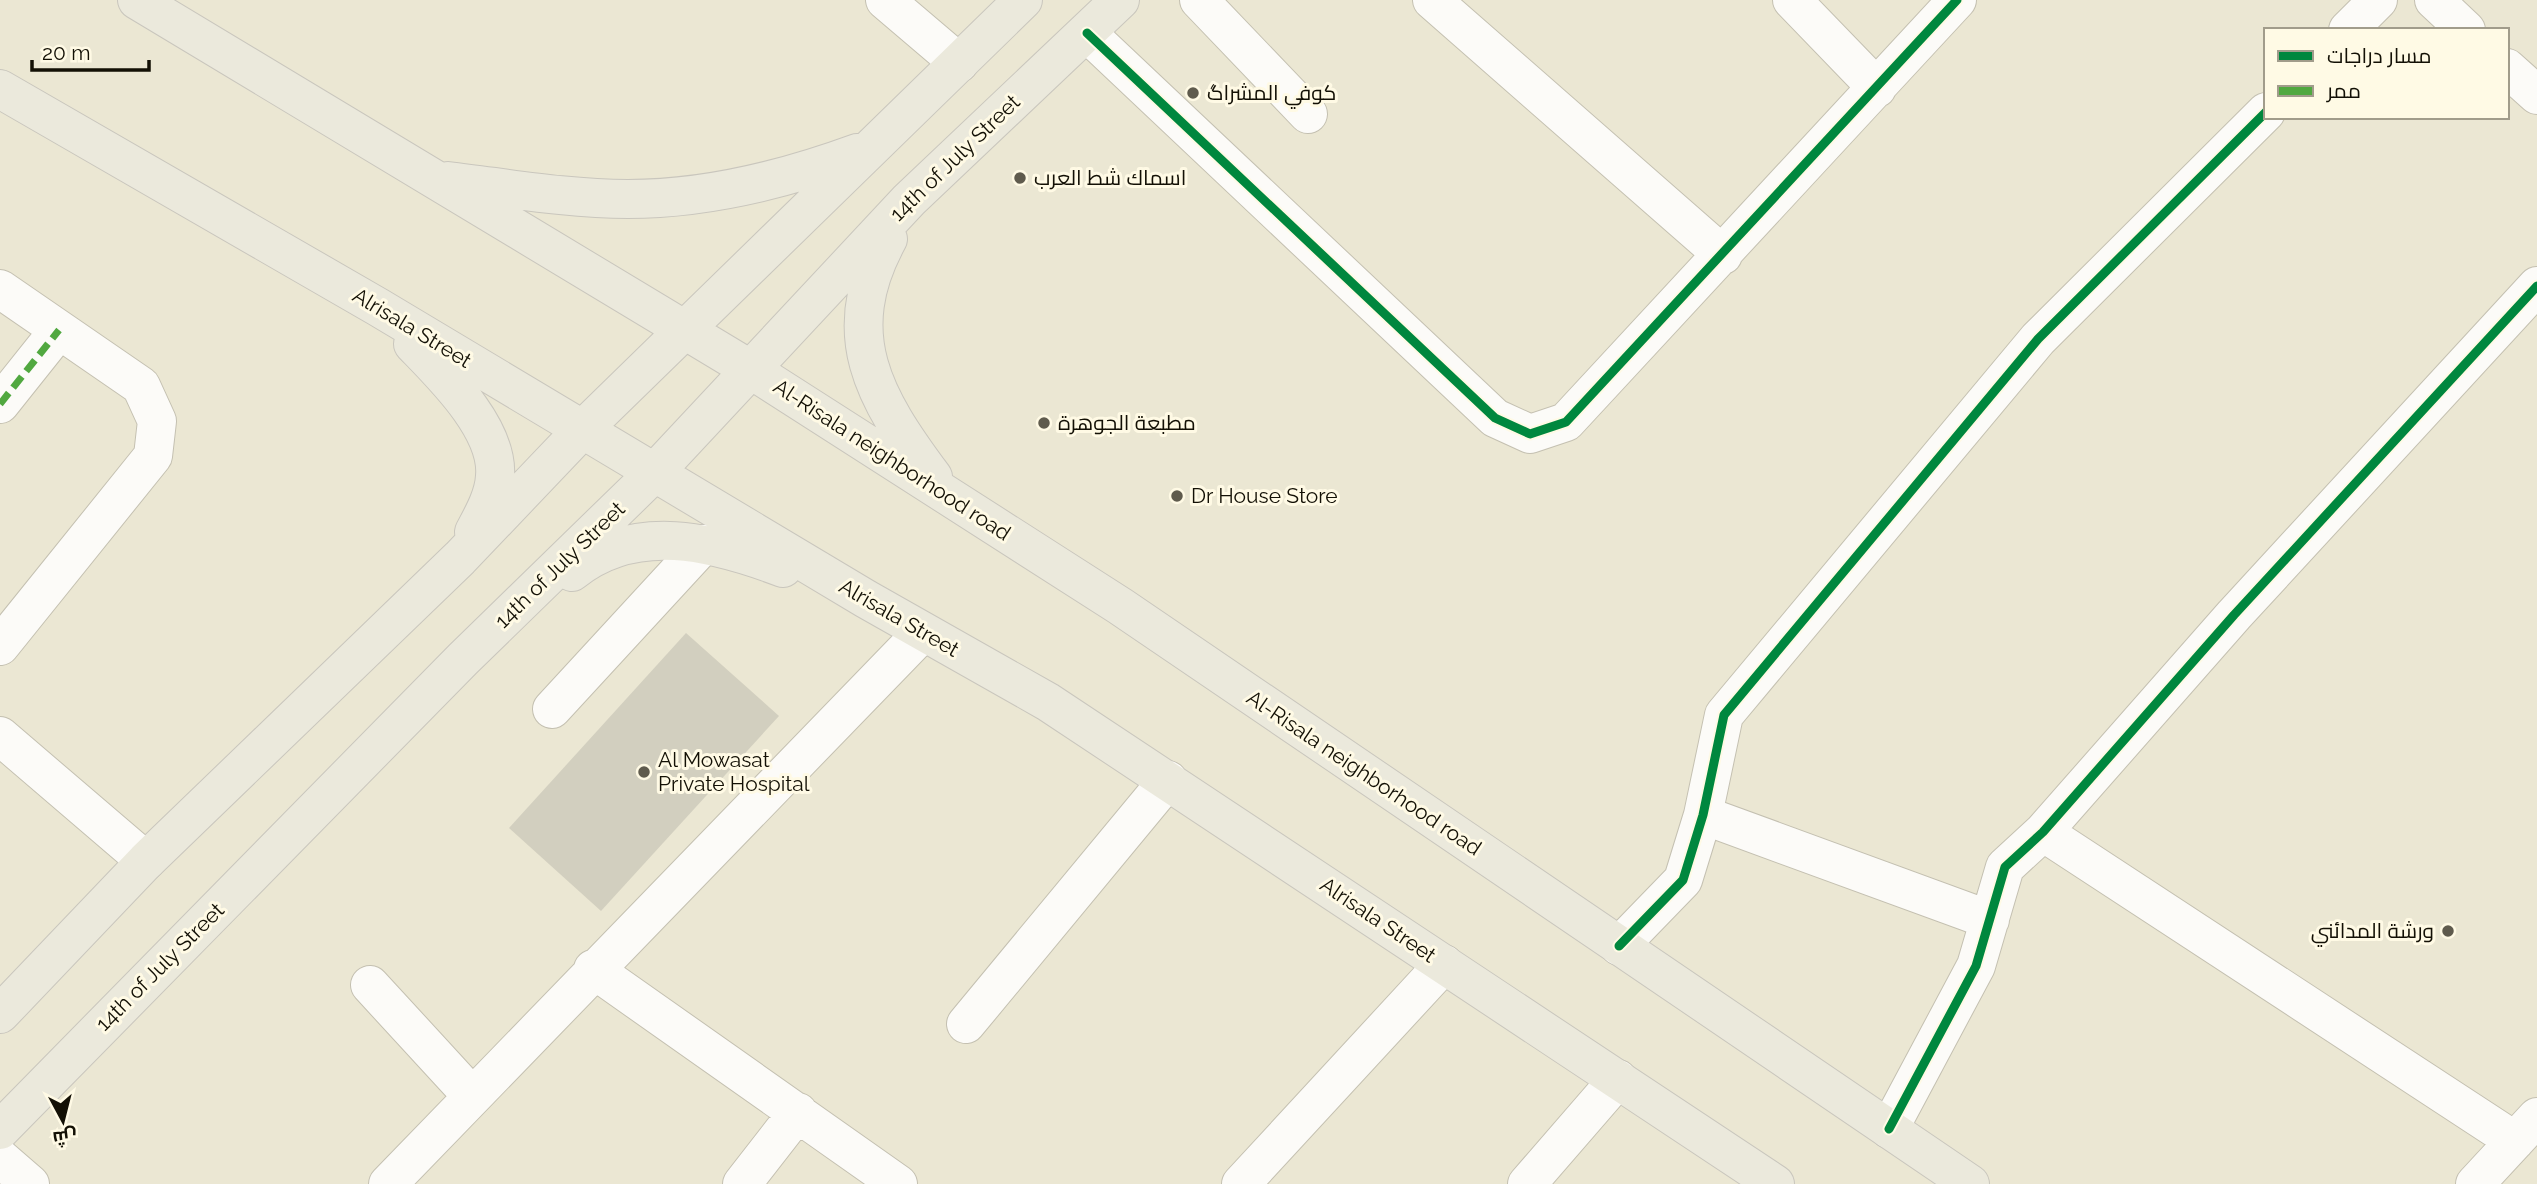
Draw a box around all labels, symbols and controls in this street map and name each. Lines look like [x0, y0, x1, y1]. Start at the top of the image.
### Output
scale bar [32, 28, 149, 72]
legend [2264, 28, 2509, 119]
text: 20 m [42, 40, 90, 65]
text: مسار دراجات [2327, 43, 2431, 68]
text: ممر [2326, 78, 2361, 103]
place label: كوفي المشراگ [1207, 80, 1336, 109]
marker: كوفي المشراگ [1185, 85, 1201, 101]
street label: 14th of July Street [885, 89, 1025, 226]
place label: اسماك شط العرب [1034, 165, 1186, 190]
marker: اسماك شط العرب [1012, 170, 1028, 186]
street label: Alrisala Street [348, 282, 476, 373]
street label: Al-Risala neighborhood road [769, 374, 1015, 546]
place label: مطبعة الجوهرة [1058, 410, 1196, 435]
marker: مطبعة الجوهرة [1036, 415, 1052, 431]
place label: Dr House Store [1191, 483, 1338, 508]
marker: Dr House Store [1169, 488, 1185, 504]
street label: 14th of July Street [490, 496, 630, 633]
street label: Alrisala Street [835, 573, 964, 662]
street label: Al-Risala neighborhood road [1242, 685, 1486, 861]
place label: Al Mowasat Private Hospital [658, 747, 810, 796]
marker: Al Mowasat Private Hospital [636, 764, 652, 780]
street label: Alrisala Street [1316, 872, 1441, 967]
street label: 14th of July Street [90, 897, 229, 1036]
place label: ورشة المدائني [2311, 918, 2434, 947]
marker: ورشة المدائني [2440, 923, 2456, 939]
north arrow [28, 1086, 98, 1156]
text: ش [52, 1124, 79, 1150]

